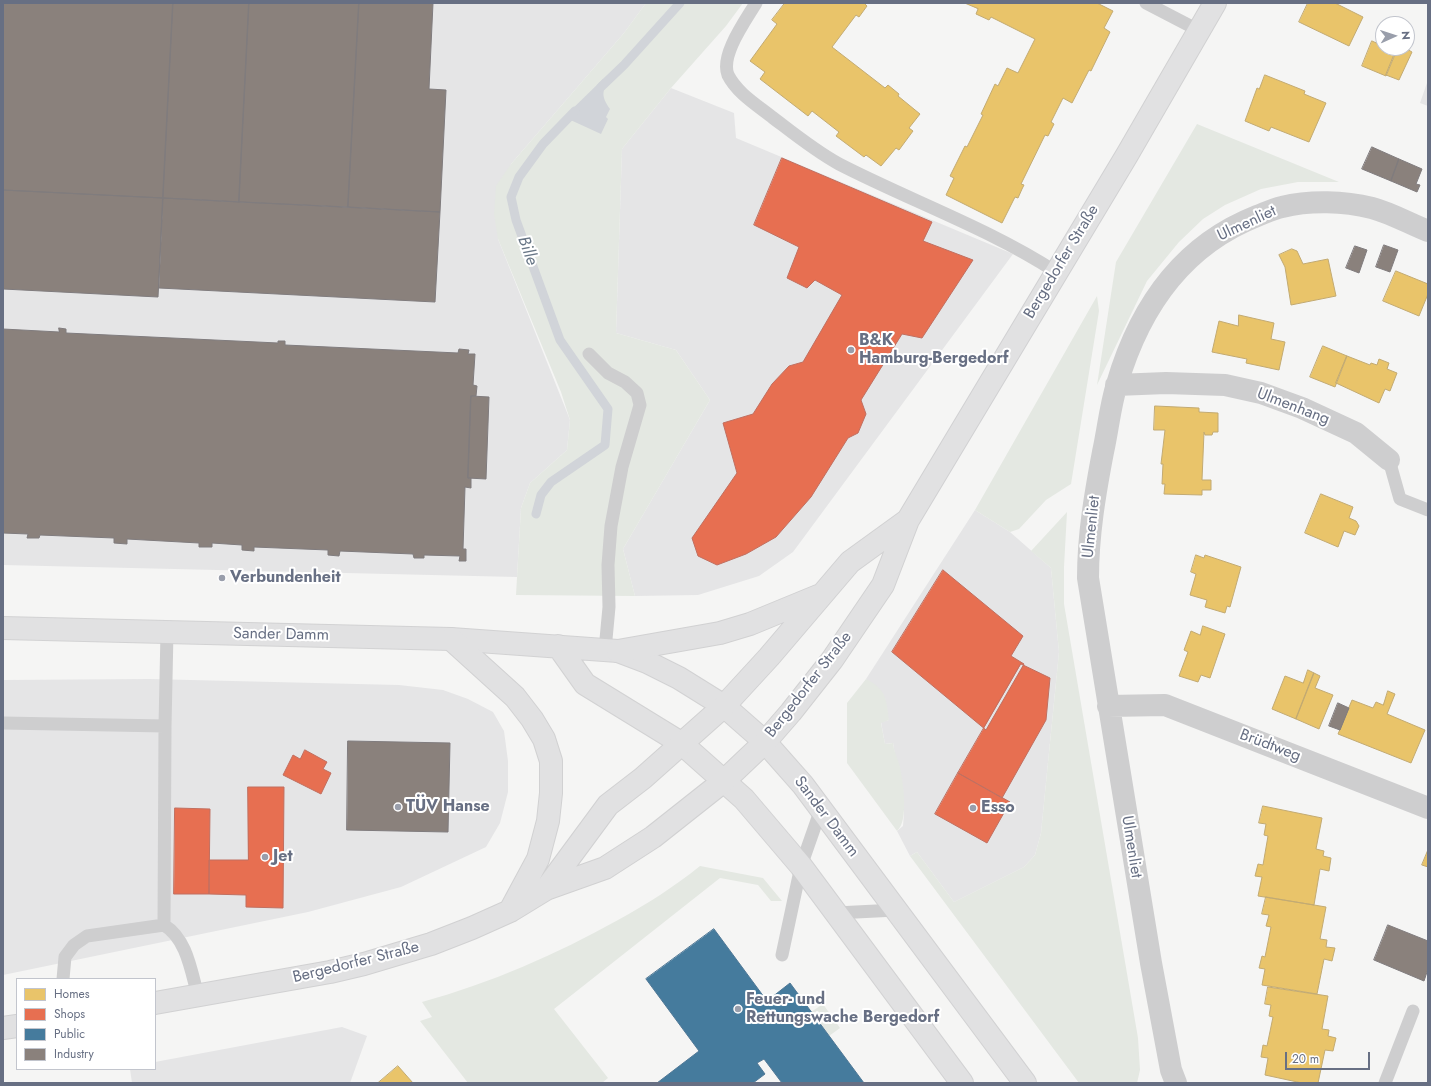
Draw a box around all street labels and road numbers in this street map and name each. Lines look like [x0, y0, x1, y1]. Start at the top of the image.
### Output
street label: Bergedorfer Straße [1020, 202, 1104, 322]
street label: Ulmenliet [1215, 202, 1279, 246]
street label: Ulmenhang [1254, 384, 1332, 430]
street label: Ulmenliet [1079, 495, 1105, 559]
street label: Sander Damm [233, 625, 329, 645]
street label: Bergedorfer Straße [762, 628, 856, 742]
street label: Brüdtweg [1237, 726, 1303, 766]
street label: Sander Damm [789, 773, 863, 861]
street label: Ulmenliet [1117, 815, 1145, 879]
street label: Bergedorfer Straße [291, 938, 421, 988]

